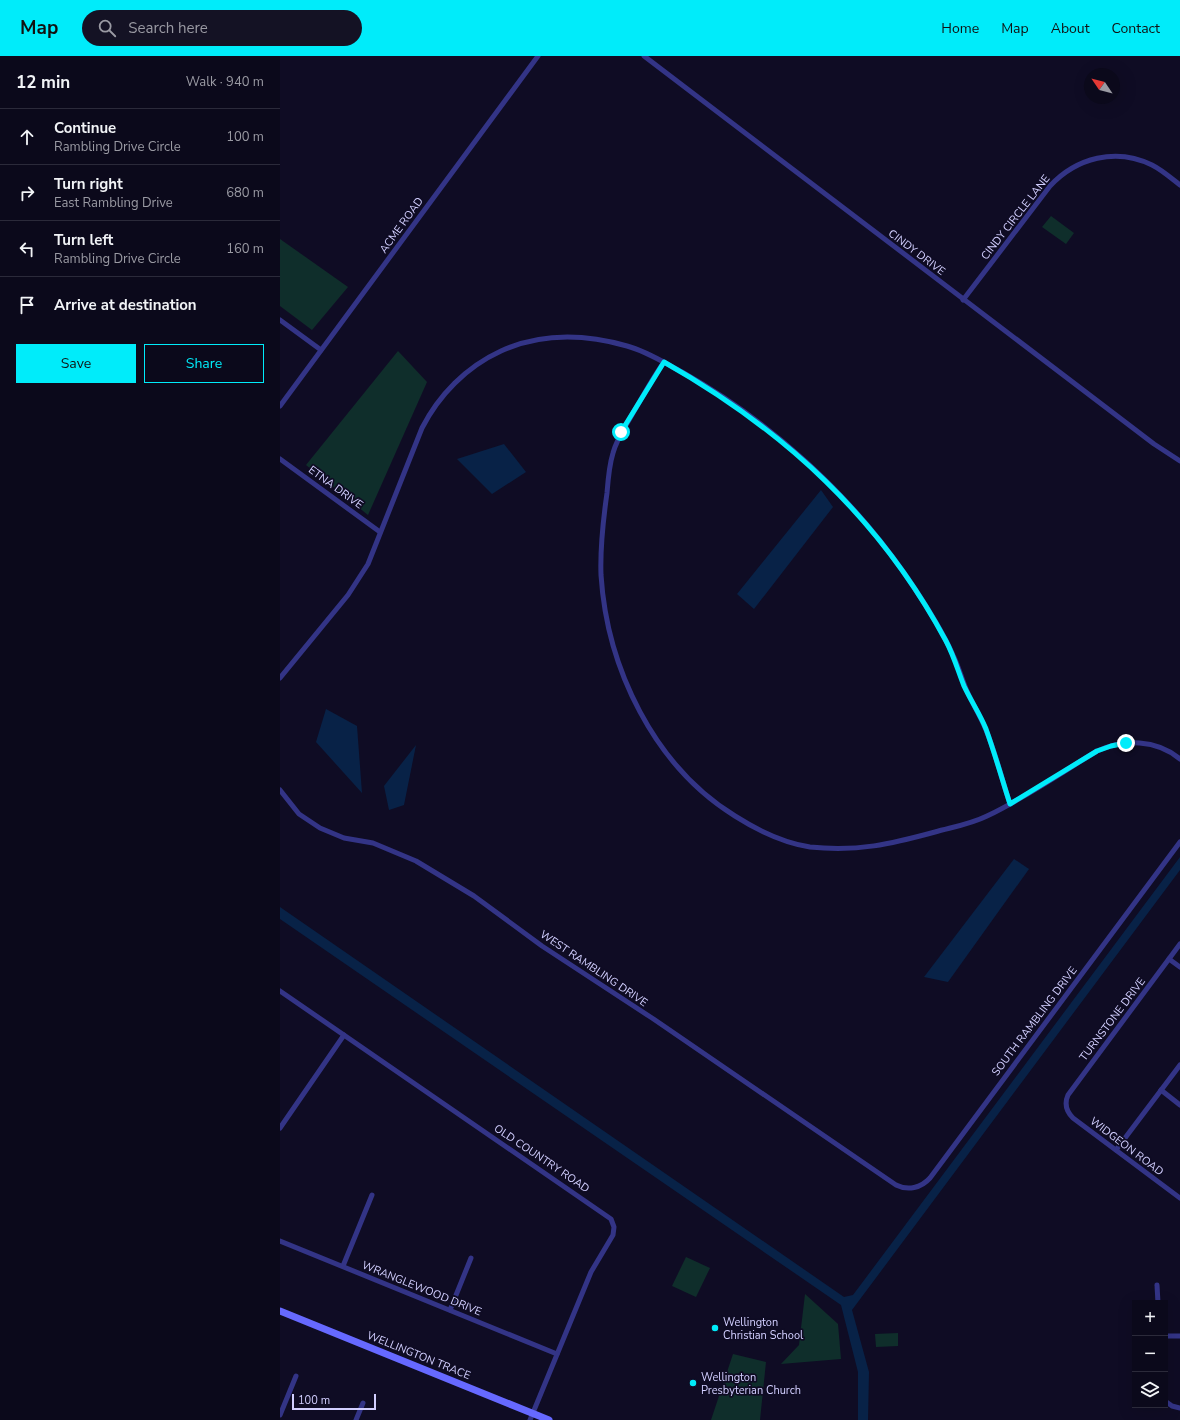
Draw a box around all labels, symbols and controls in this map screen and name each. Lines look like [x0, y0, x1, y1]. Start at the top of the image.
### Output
search box [82, 10, 362, 46]
text: Map [20, 15, 58, 41]
icon: search [96, 17, 118, 39]
text: Search here [128, 18, 208, 38]
text: Home [941, 19, 979, 38]
text: Map [1001, 19, 1029, 38]
text: About [1051, 19, 1090, 38]
text: Contact [1112, 19, 1160, 38]
north arrow [1084, 68, 1120, 104]
text: 12 min [16, 71, 70, 94]
text: Walk · 940 m [186, 73, 264, 91]
text: Continue [54, 118, 116, 138]
icon: ahead [16, 126, 38, 148]
text: 100 m [226, 128, 264, 146]
text: Rambling Drive Circle [54, 138, 181, 156]
street label: CINDY CIRCLE LANE [978, 172, 1053, 263]
text: Turn right [54, 174, 123, 194]
icon: right [16, 182, 38, 204]
text: 680 m [226, 184, 264, 202]
text: East Rambling Drive [54, 194, 173, 212]
street label: ACME ROAD [376, 194, 427, 256]
street label: CINDY DRIVE [885, 226, 948, 279]
text: Turn left [54, 230, 113, 250]
icon: left [16, 238, 38, 260]
text: 160 m [226, 240, 264, 258]
text: Rambling Drive Circle [54, 250, 181, 268]
icon: arrive [16, 294, 38, 316]
text: Arrive at destination [54, 295, 197, 315]
button: Save [16, 344, 136, 383]
button: Share [144, 344, 264, 383]
route start [612, 423, 630, 441]
street label: ETNA DRIVE [305, 462, 366, 512]
route end [1117, 734, 1135, 752]
street label: WEST RAMBLING DRIVE [537, 927, 650, 1010]
street label: SOUTH RAMBLING DRIVE [988, 964, 1080, 1079]
street label: TURNSTONE DRIVE [1076, 974, 1149, 1064]
street label: WIDGEON ROAD [1087, 1114, 1167, 1179]
street label: OLD COUNTRY ROAD [491, 1121, 592, 1196]
street label: WRANGLEWOOD DRIVE [360, 1258, 484, 1319]
map controls [1132, 1300, 1168, 1408]
button: + [1132, 1300, 1168, 1336]
place label: Wellington Christian School [723, 1315, 804, 1343]
marker: Wellington Christian School [710, 1323, 720, 1333]
street label: WELLINGTON TRACE [365, 1328, 473, 1383]
button: − [1132, 1336, 1168, 1372]
place label: Wellington Presbyterian Church [701, 1370, 801, 1398]
button: layers [1132, 1372, 1168, 1408]
marker: Wellington Presbyterian Church [688, 1378, 698, 1388]
scale bar [292, 1392, 376, 1411]
text: 100 m [298, 1393, 330, 1408]

